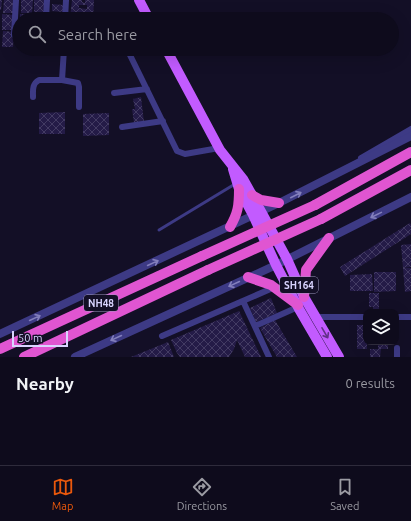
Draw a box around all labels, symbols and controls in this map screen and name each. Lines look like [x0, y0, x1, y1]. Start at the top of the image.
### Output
search box [12, 12, 399, 56]
icon: search [26, 23, 48, 45]
text: Search here [58, 26, 137, 43]
one-way arrow [290, 191, 302, 198]
one-way arrow [370, 212, 382, 219]
one-way arrow [147, 259, 159, 266]
road number: SH164 [280, 277, 318, 293]
one-way arrow [228, 281, 240, 288]
road number: NH48 [84, 295, 118, 311]
map controls [363, 309, 399, 345]
button: layers [363, 309, 399, 345]
one-way arrow [29, 314, 41, 321]
one-way arrow [322, 327, 330, 339]
scale bar [12, 329, 68, 348]
text: 50 m [18, 332, 42, 344]
one-way arrow [110, 335, 122, 342]
text: Nearby [16, 374, 74, 393]
text: 0 results [345, 376, 395, 390]
tab: Map [52, 476, 74, 512]
tab: Directions [177, 476, 227, 512]
tab: Saved [330, 476, 359, 512]

